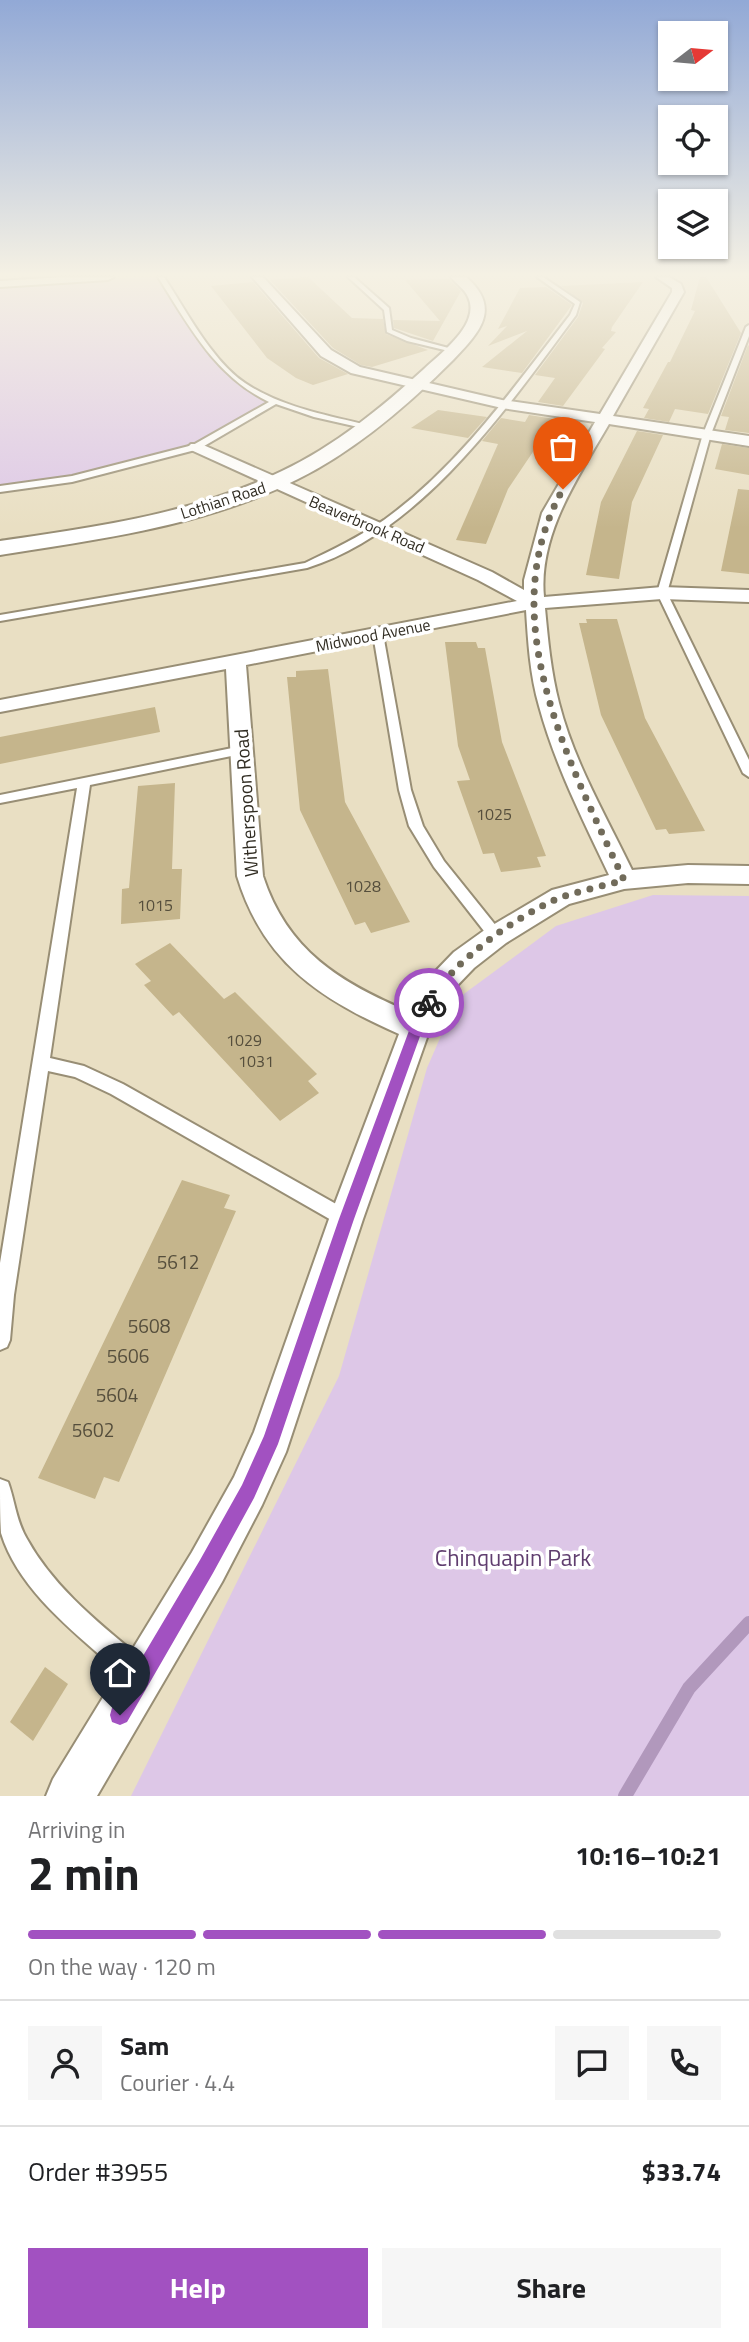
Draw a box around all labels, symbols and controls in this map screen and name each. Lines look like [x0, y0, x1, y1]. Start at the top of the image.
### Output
north arrow [658, 21, 728, 91]
map controls [658, 21, 728, 259]
button: locate [658, 105, 728, 175]
button: layers [658, 189, 728, 259]
pin [533, 417, 593, 489]
icon: bag [544, 428, 582, 466]
street label: Lothian Road [177, 475, 269, 525]
street label: Beaverbrook Road [305, 489, 429, 559]
street label: Midwood Avenue [314, 612, 432, 658]
street label: Witherspoon Road [226, 728, 265, 878]
house number: 1025 [476, 802, 512, 826]
house number: 1028 [345, 874, 381, 898]
house number: 1015 [137, 893, 173, 917]
courier [394, 968, 464, 1038]
icon: bike [410, 984, 448, 1022]
house number: 1029 [226, 1028, 262, 1052]
house number: 1031 [238, 1049, 274, 1073]
house number: 5612 [157, 1247, 199, 1276]
house number: 5608 [128, 1311, 171, 1340]
house number: 5606 [107, 1341, 149, 1370]
house number: 5604 [96, 1380, 138, 1409]
house number: 5602 [72, 1415, 114, 1444]
park label: Chinquapin Park [435, 1540, 591, 1575]
pin [90, 1643, 150, 1715]
icon: home [101, 1654, 139, 1692]
text: Arriving in [28, 1812, 125, 1847]
text: 10:16–10:21 [575, 1836, 721, 1875]
text: 2 min [28, 1838, 140, 1908]
text: On the way · 120 m [28, 1949, 216, 1984]
button: person [28, 2026, 102, 2100]
text: Sam [120, 2026, 169, 2065]
button: chat [555, 2026, 629, 2100]
button: phone [647, 2026, 721, 2100]
text: Courier · 4.4 [120, 2065, 235, 2100]
text: Order #3955 [28, 2152, 168, 2191]
text: $33.74 [642, 2152, 721, 2191]
button: Help [28, 2248, 368, 2328]
button: Share [382, 2248, 721, 2328]

